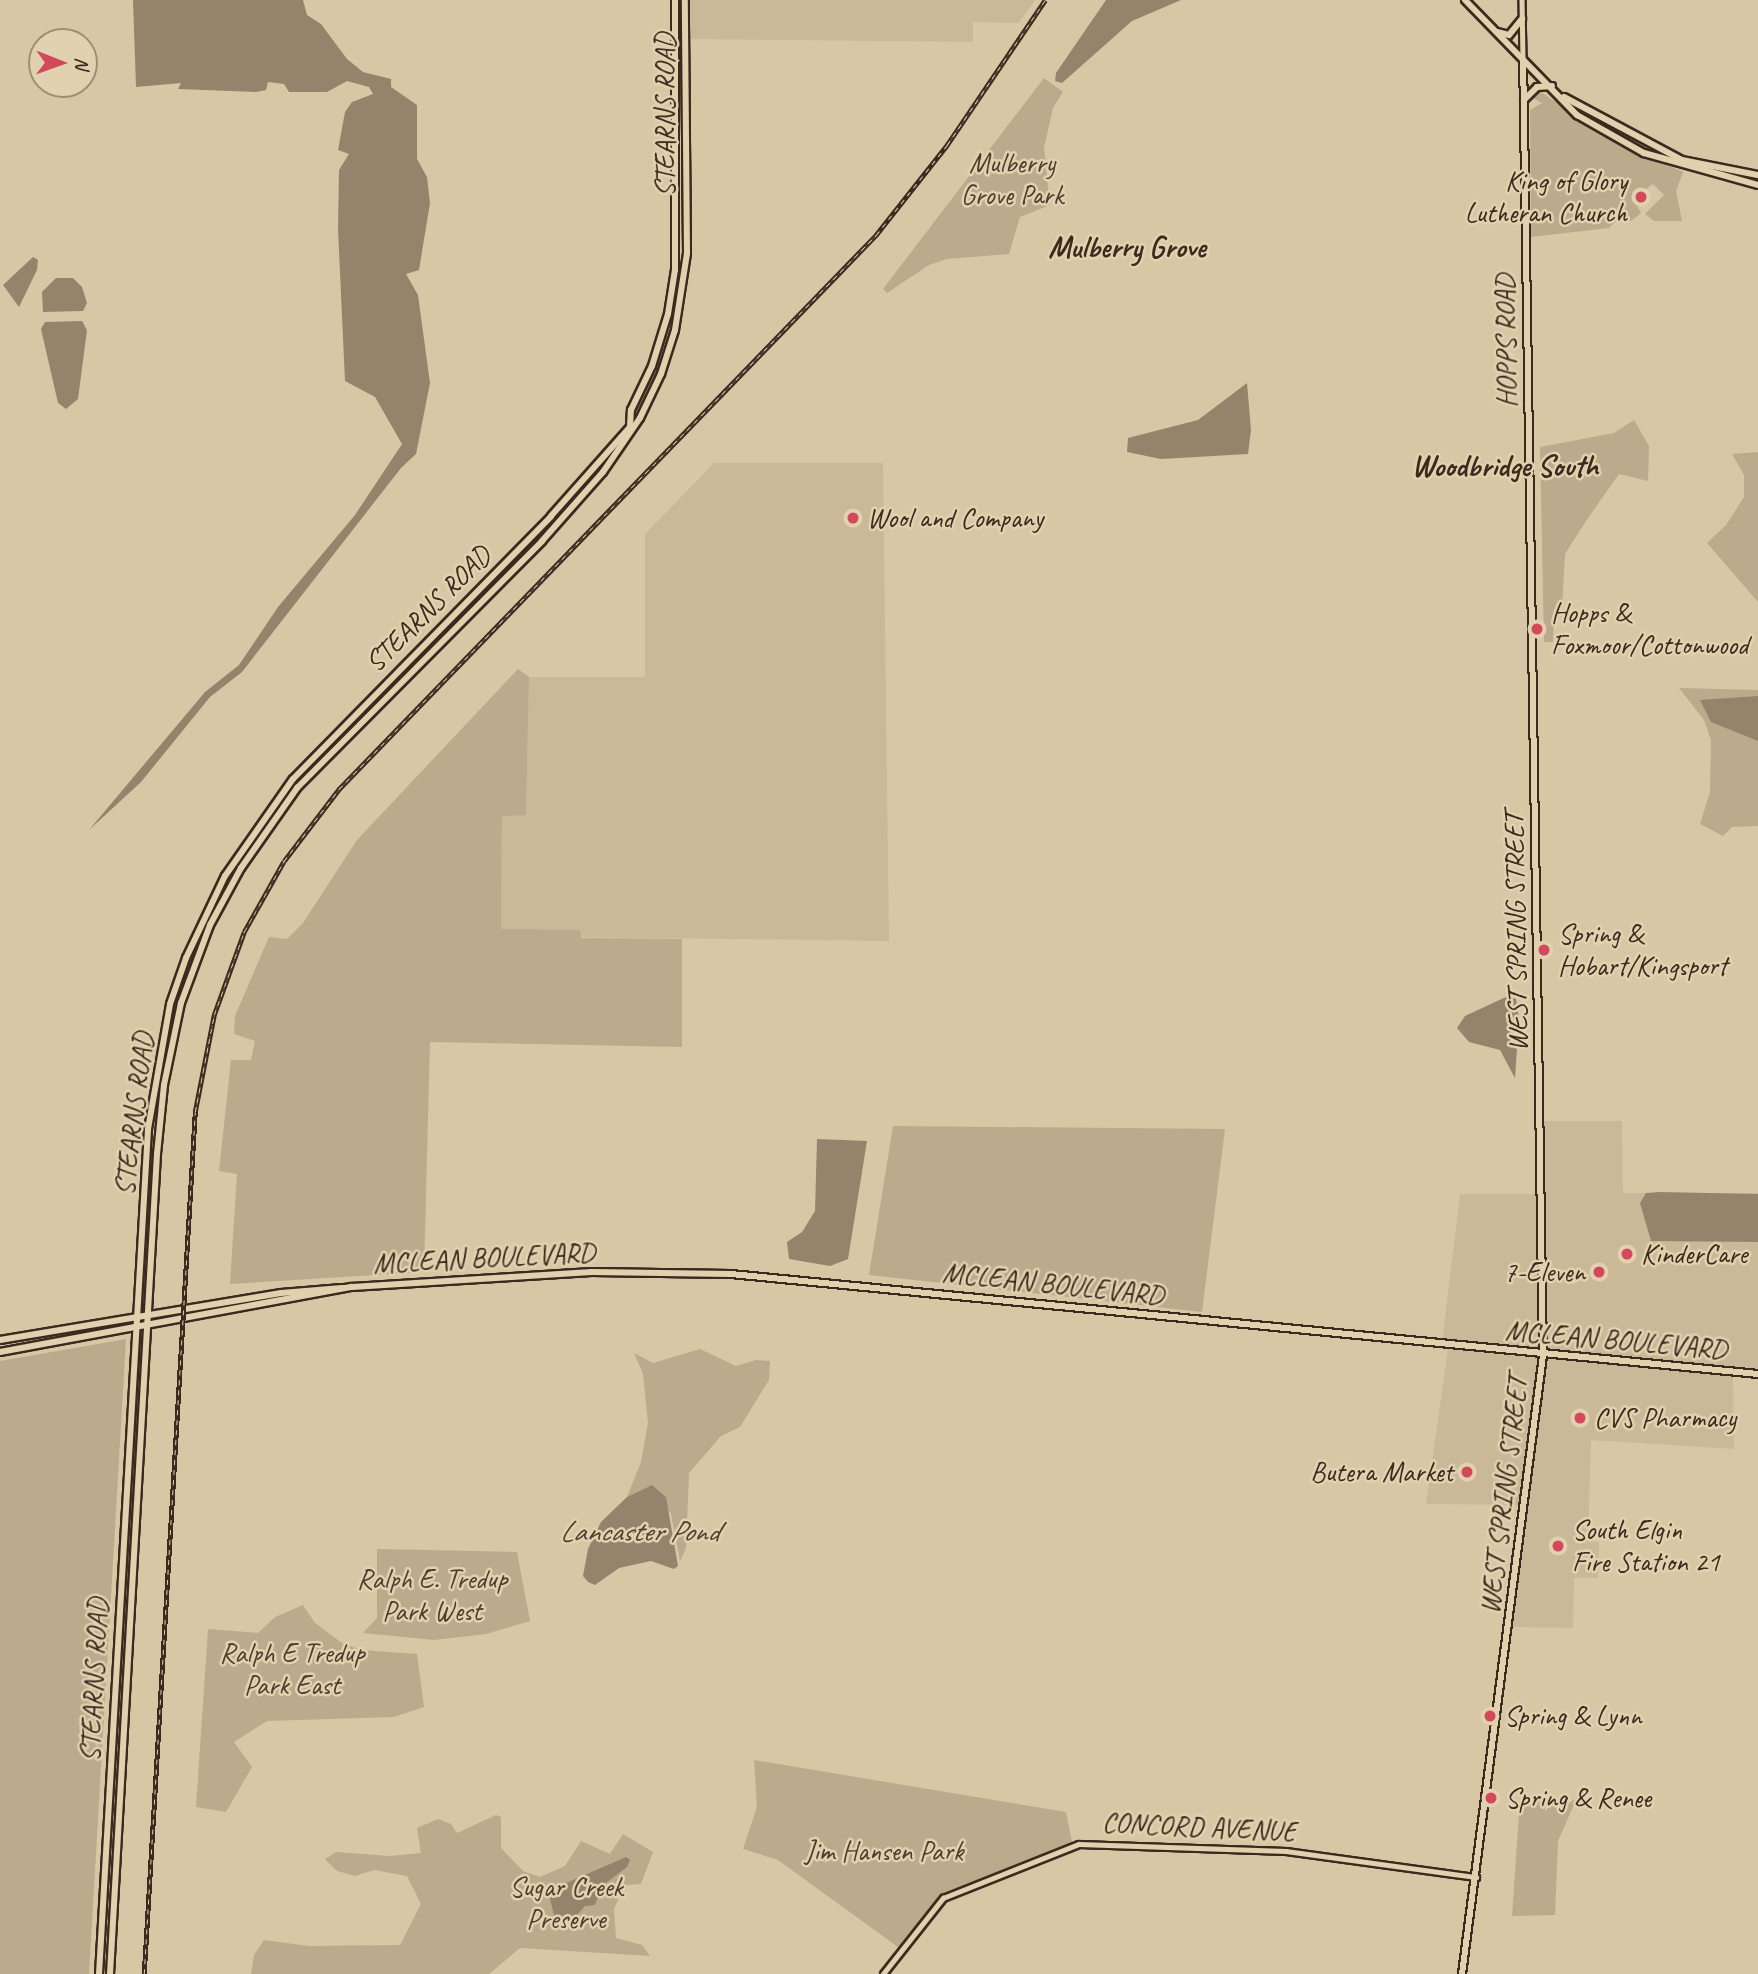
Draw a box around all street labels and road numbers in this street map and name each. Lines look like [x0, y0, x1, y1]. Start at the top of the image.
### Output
street label: STEARNS ROAD [648, 32, 682, 198]
street label: HOPPS ROAD [1488, 273, 1524, 409]
street label: STEARNS ROAD [358, 539, 498, 679]
street label: WEST SPRING STREET [1497, 812, 1535, 1052]
street label: STEARNS ROAD [107, 1030, 161, 1198]
street label: MCLEAN BOULEVARD [372, 1235, 596, 1281]
street label: MCLEAN BOULEVARD [940, 1256, 1166, 1312]
street label: MCLEAN BOULEVARD [1504, 1314, 1728, 1366]
street label: WEST SPRING STREET [1473, 1374, 1535, 1616]
street label: STEARNS ROAD [73, 1596, 115, 1764]
street label: CONCORD AVENUE [1102, 1805, 1296, 1849]

